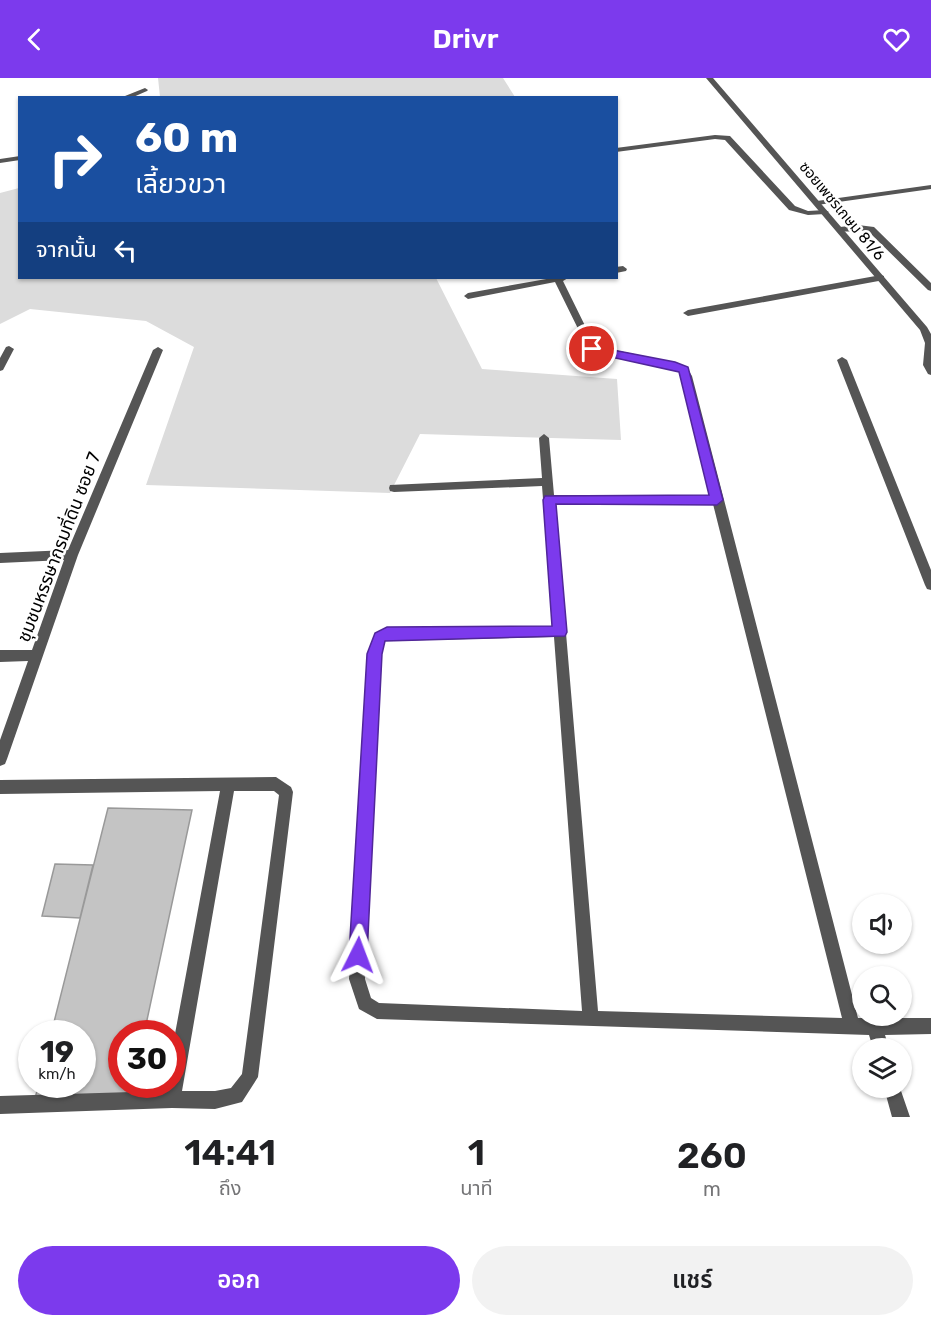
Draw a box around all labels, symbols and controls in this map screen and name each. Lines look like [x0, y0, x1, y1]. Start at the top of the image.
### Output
icon: back [18, 23, 51, 56]
text: Drivr [433, 23, 498, 55]
icon: heart [880, 23, 913, 56]
text: 60 m [135, 113, 238, 163]
icon: right [36, 120, 114, 198]
street label: ซอยเพชรเกษม 81/6 [795, 158, 889, 264]
text: เลี้ยวขวา [135, 168, 226, 200]
icon: left [109, 234, 142, 267]
text: จากนั้น [36, 236, 97, 263]
pin [566, 323, 617, 374]
icon: arrive [575, 332, 608, 365]
street label: ชุมชนหรรษากรมที่ดิน ซอย 7 [11, 448, 105, 645]
map controls [852, 894, 912, 1098]
button: sound [852, 894, 912, 954]
position arrow [326, 923, 390, 987]
button: search [852, 966, 912, 1026]
speed limit sign: 30 [108, 1020, 186, 1098]
text: 19 [40, 1034, 74, 1070]
button: layers [852, 1038, 912, 1098]
text: km/h [38, 1065, 76, 1083]
text: 14:41 [184, 1131, 276, 1174]
text: 1 [468, 1131, 485, 1174]
text: 260 [677, 1134, 747, 1177]
text: ถึง [219, 1176, 241, 1200]
text: นาที [460, 1176, 493, 1200]
text: m [703, 1177, 721, 1201]
button: ออก [18, 1246, 460, 1315]
button: แชร์ [472, 1246, 913, 1315]

